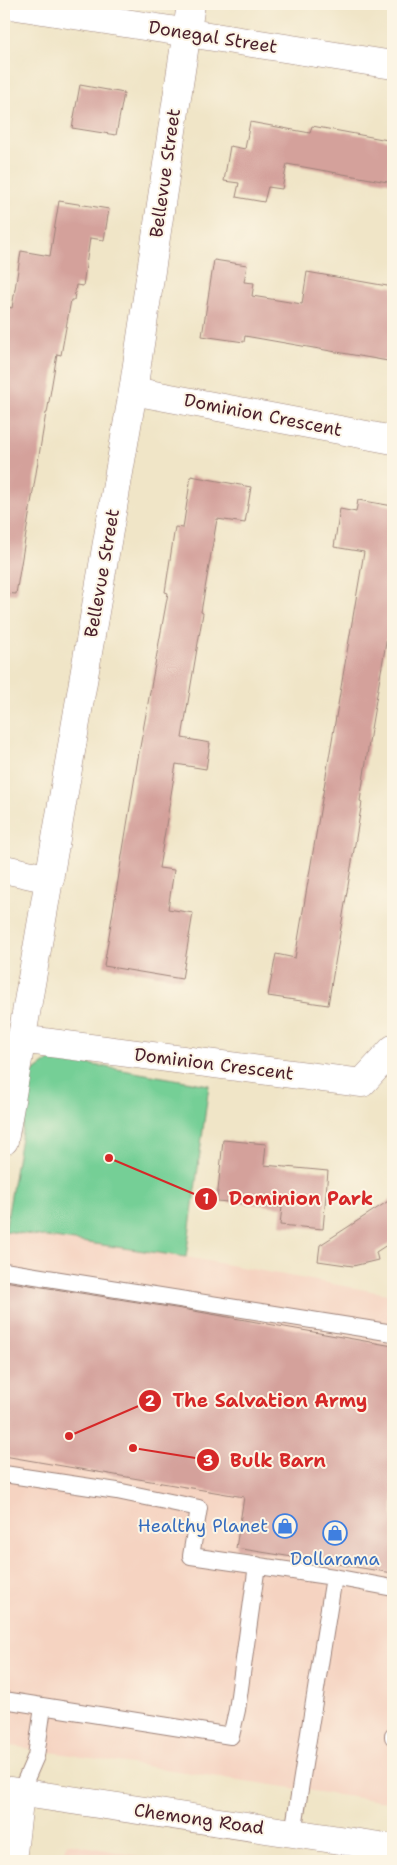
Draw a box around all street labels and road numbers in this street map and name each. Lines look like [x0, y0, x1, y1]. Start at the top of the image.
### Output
street label: Donegal Street [147, 15, 279, 59]
street label: Bellevue Street [144, 107, 186, 239]
street label: Dominion Crescent [182, 388, 344, 442]
street label: Bellevue Street [79, 507, 125, 639]
street label: Dominion Crescent [133, 1042, 295, 1086]
street label: Chemong Road [132, 1798, 266, 1840]

